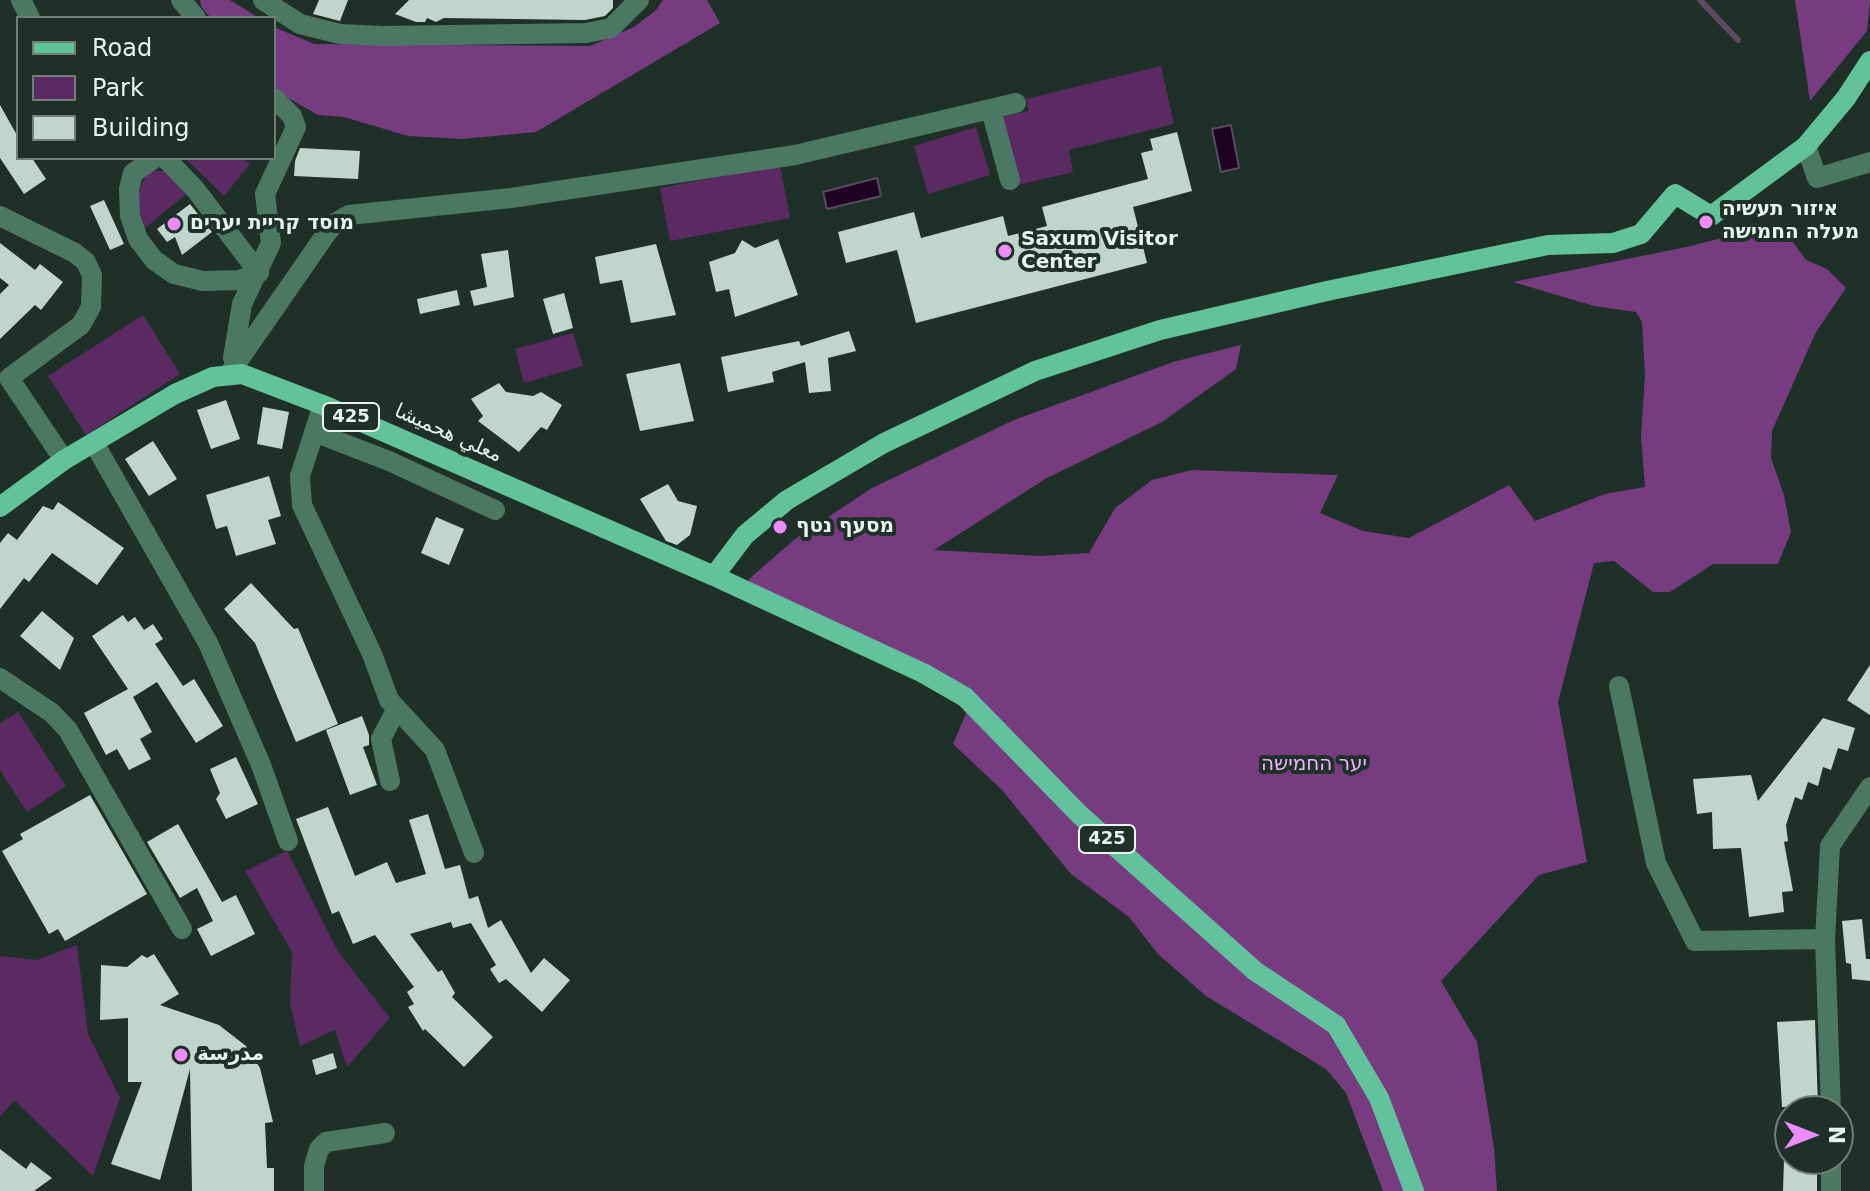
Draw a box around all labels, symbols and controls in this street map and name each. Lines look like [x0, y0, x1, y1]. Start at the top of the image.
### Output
legend [16, 16, 276, 160]
text: Road [92, 34, 152, 62]
text: Park [92, 74, 144, 102]
text: Building [92, 114, 189, 142]
place label: איזור תעשיה מעלה החמישה [1722, 198, 1859, 245]
place label: מוסד קריית יערים [190, 212, 354, 236]
marker: איזור תעשיה מעלה החמישה [1697, 213, 1715, 231]
marker: מוסד קריית יערים [165, 215, 183, 233]
place label: Saxum Visitor Center [1021, 228, 1178, 275]
marker: Saxum Visitor Center [996, 242, 1014, 260]
street label: معلي هحميشا [391, 400, 505, 468]
road number: 425 [323, 403, 379, 431]
place label: מסעף נטף [796, 515, 894, 539]
marker: מסעף נטף [771, 518, 789, 536]
park label: יער החמישה [1261, 753, 1367, 777]
road number: 425 [1079, 825, 1135, 853]
place label: مدرسة [197, 1043, 264, 1067]
marker: مدرسة [172, 1046, 190, 1064]
north arrow [1774, 1095, 1854, 1175]
text: N [1824, 1126, 1849, 1144]

